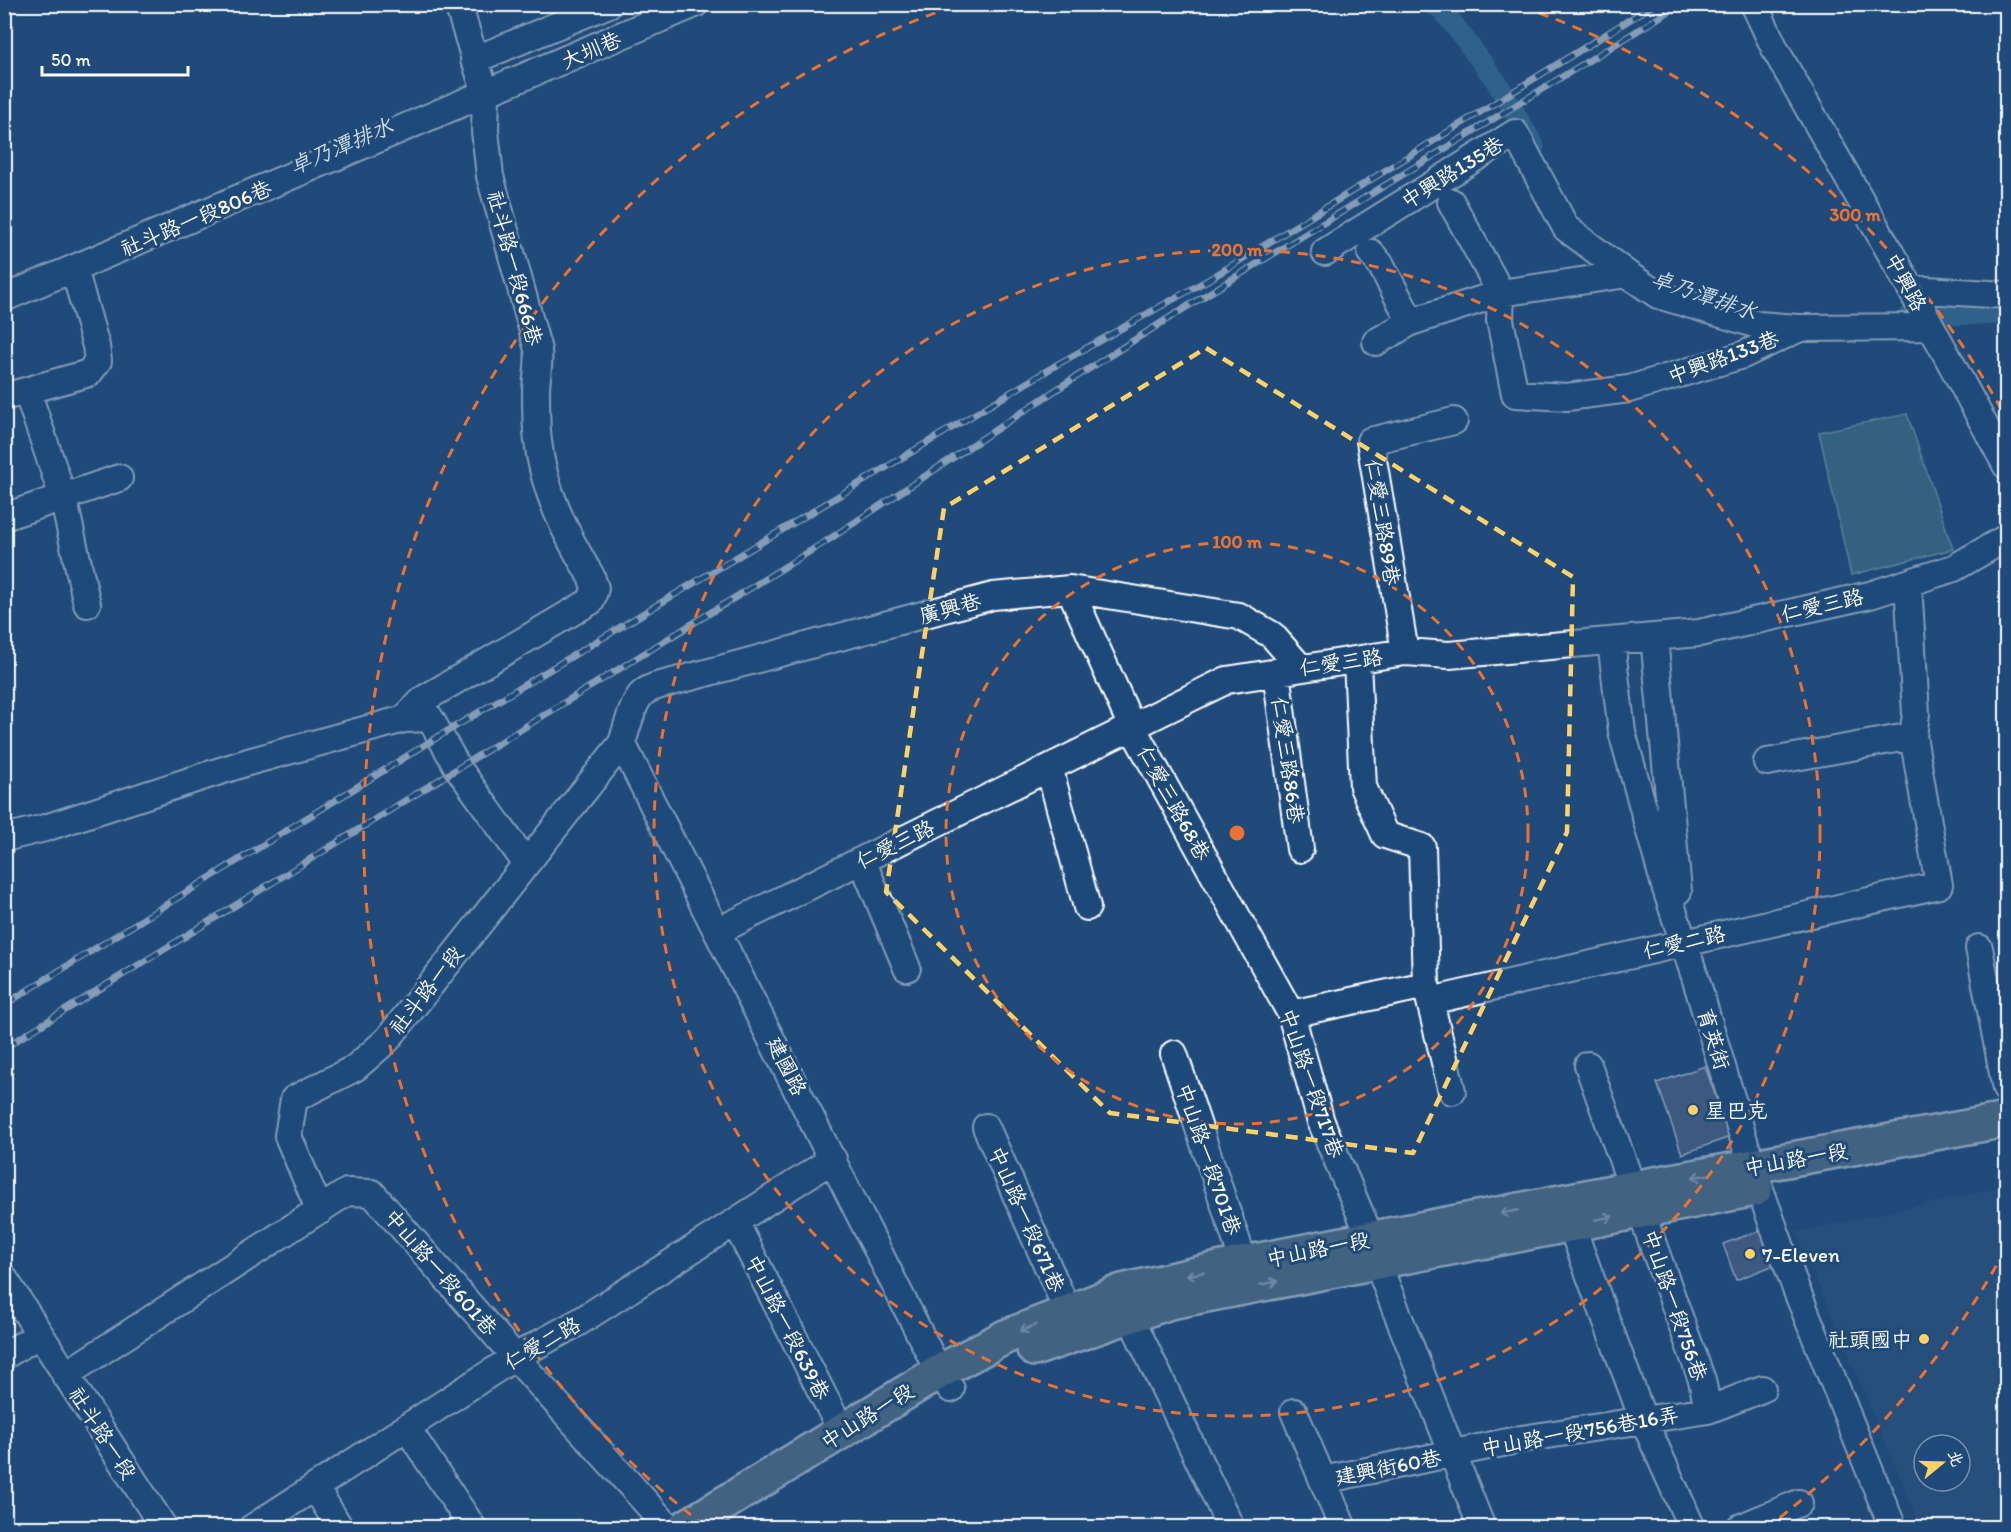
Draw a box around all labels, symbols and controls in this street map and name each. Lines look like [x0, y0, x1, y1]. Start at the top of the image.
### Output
street label: 大圳巷 [557, 26, 625, 74]
scale bar [42, 39, 188, 77]
text: 50 m [51, 49, 91, 71]
water label: 卓乃潭排水 [285, 112, 398, 180]
street label: 中興路135巷 [1396, 131, 1508, 213]
street label: 社斗路一段806巷 [117, 175, 275, 261]
street label: 社斗路一段666巷 [482, 188, 548, 348]
text: 300 m [1829, 204, 1881, 226]
text: 200 m [1212, 239, 1263, 261]
street label: 中興路 [1880, 248, 1932, 316]
water label: 卓乃潭排水 [1648, 264, 1761, 326]
street label: 中興路133巷 [1664, 325, 1782, 389]
street label: 仁愛三路89巷 [1361, 457, 1405, 587]
text: 100 m [1212, 531, 1263, 553]
street label: 仁愛三路 [1778, 583, 1866, 627]
street label: 廣興巷 [916, 588, 984, 628]
street label: 仁愛三路 [1298, 644, 1384, 680]
street label: 仁愛三路86巷 [1267, 695, 1309, 825]
street label: 仁愛三路68巷 [1132, 741, 1216, 865]
street label: 仁愛三路 [852, 814, 938, 874]
centre of rings [1227, 823, 1247, 843]
street label: 仁愛二路 [1640, 920, 1728, 964]
street label: 社斗路一段 [384, 941, 468, 1039]
street label: 中山路一段717巷 [1275, 1005, 1349, 1161]
street label: 育英街 [1693, 1005, 1735, 1073]
street label: 建國路 [762, 1032, 812, 1100]
street label: 中山路一段701巷 [1171, 1080, 1247, 1238]
place label: 星巴克 [1705, 1098, 1768, 1123]
marker: 星巴克 [1686, 1103, 1700, 1117]
street label: 中山路一段 [1742, 1138, 1850, 1180]
street label: 中山路一段671巷 [984, 1142, 1070, 1296]
one-way arrow [1692, 1171, 1711, 1182]
street label: 中山路一段601巷 [379, 1203, 503, 1341]
one-way arrow [1500, 1207, 1520, 1218]
one-way arrow [1594, 1212, 1614, 1223]
street label: 中山路一段756巷 [1637, 1226, 1713, 1384]
street label: 中山路一段 [1264, 1227, 1372, 1271]
place label: 7-Eleven [1762, 1242, 1840, 1267]
marker: 7-Eleven [1743, 1247, 1757, 1261]
street label: 中山路一段639巷 [741, 1250, 835, 1404]
one-way arrow [1185, 1269, 1205, 1280]
one-way arrow [1258, 1277, 1278, 1288]
street label: 仁愛二路 [499, 1311, 585, 1375]
one-way arrow [1020, 1323, 1038, 1334]
place label: 社頭國中 [1828, 1327, 1912, 1352]
marker: 社頭國中 [1917, 1332, 1931, 1346]
street label: 中山路一段 [816, 1378, 918, 1454]
street label: 社斗路一段 [64, 1382, 142, 1484]
street label: 中山路一段756巷16弄 [1479, 1401, 1681, 1461]
north arrow [1912, 1433, 1972, 1493]
street label: 建興街60巷 [1333, 1444, 1443, 1490]
text: 北 [1944, 1448, 1967, 1469]

